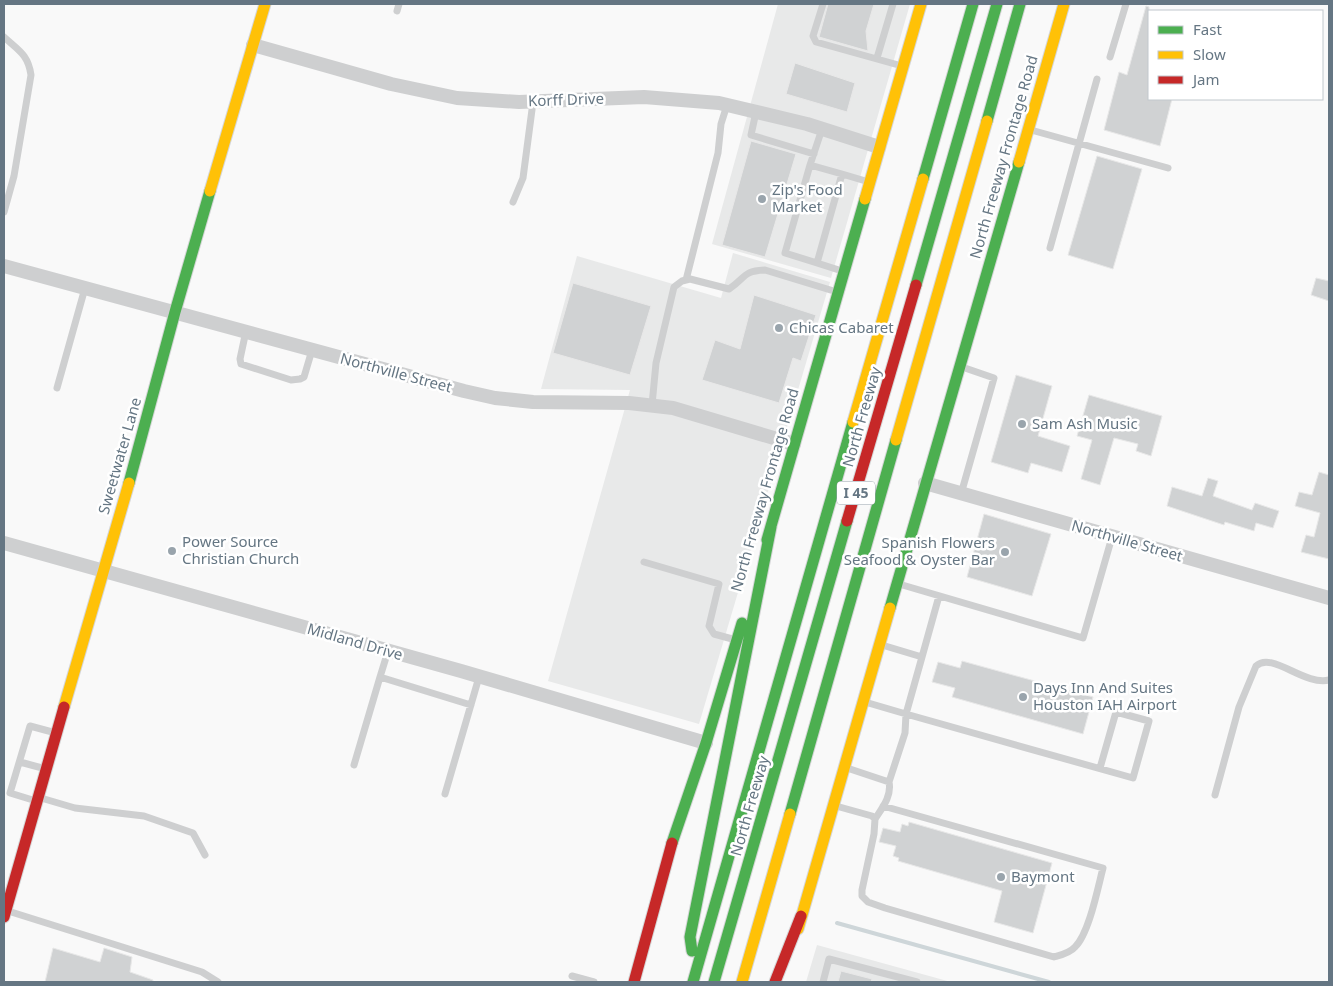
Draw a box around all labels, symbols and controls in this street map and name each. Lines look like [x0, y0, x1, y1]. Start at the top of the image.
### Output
legend [1148, 10, 1323, 100]
text: Fast [1193, 19, 1222, 39]
text: Slow [1193, 44, 1226, 64]
street label: North Freeway Frontage Road [964, 53, 1042, 261]
text: Jam [1191, 69, 1220, 89]
street label: Korff Drive [528, 88, 604, 110]
place label: Zip's Food Market [772, 179, 843, 216]
marker: Zip's Food Market [756, 193, 768, 205]
place label: Chicas Cabaret [789, 317, 894, 337]
marker: Chicas Cabaret [773, 322, 785, 334]
street label: Northville Street [338, 348, 455, 397]
street label: North Freeway [837, 364, 885, 469]
street label: North Freeway Frontage Road [725, 386, 803, 594]
street label: Sweetwater Lane [93, 395, 145, 516]
place label: Sam Ash Music [1032, 413, 1138, 433]
marker: Sam Ash Music [1016, 418, 1028, 430]
road number: I 45 [837, 482, 875, 504]
street label: Northville Street [1069, 515, 1186, 566]
place label: Power Source Christian Church [182, 531, 299, 568]
place label: Spanish Flowers Seafood & Oyster Bar [844, 532, 995, 569]
marker: Power Source Christian Church [166, 545, 178, 557]
marker: Spanish Flowers Seafood & Oyster Bar [999, 546, 1011, 558]
street label: Midland Drive [305, 618, 405, 664]
place label: Days Inn And Suites Houston IAH Airport [1033, 677, 1177, 714]
marker: Days Inn And Suites Houston IAH Airport [1017, 691, 1029, 703]
street label: North Freeway [725, 753, 773, 858]
place label: Baymont [1011, 866, 1075, 886]
marker: Baymont [995, 871, 1007, 883]

